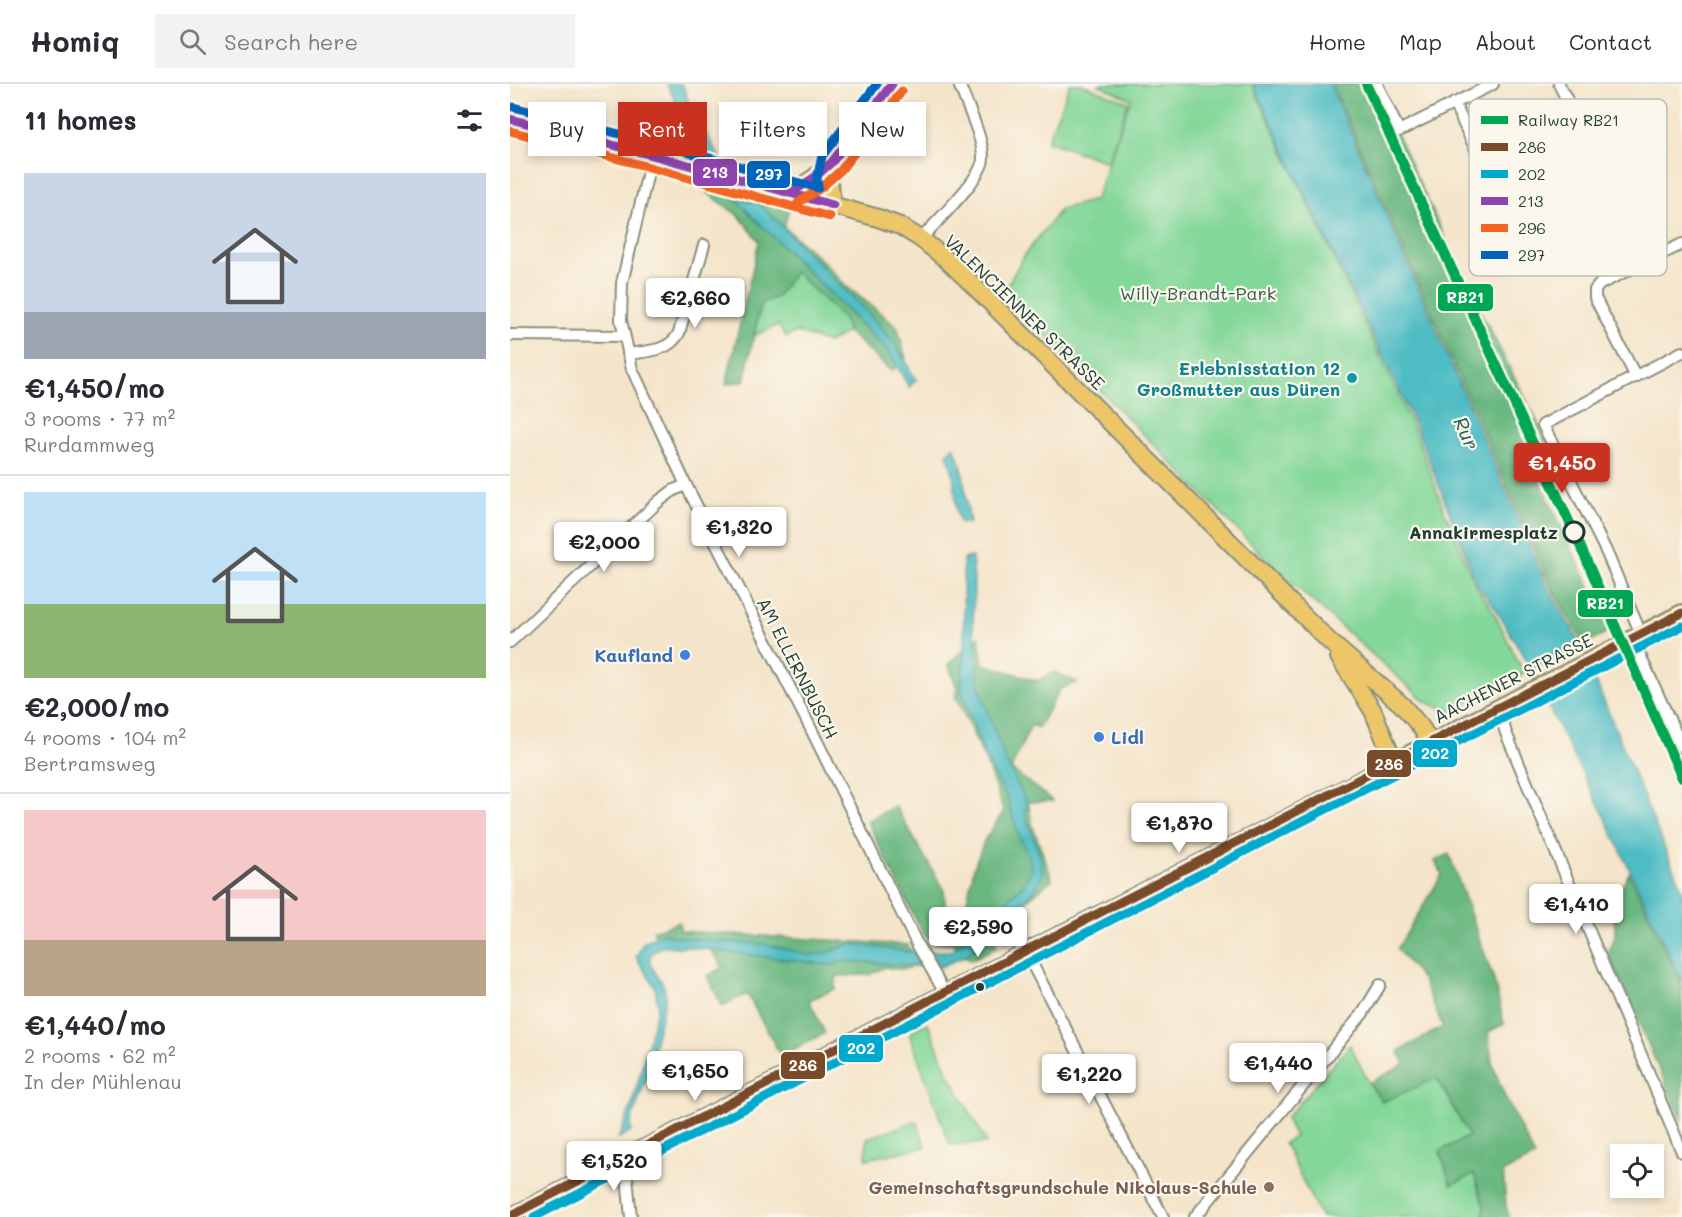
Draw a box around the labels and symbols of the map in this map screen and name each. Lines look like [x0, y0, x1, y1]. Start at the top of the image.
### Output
legend [1469, 99, 1667, 276]
text: Railway RB21 [1518, 109, 1619, 130]
text: 286 [1518, 136, 1546, 157]
line badge: 213 [692, 158, 738, 187]
line badge: 297 [746, 160, 791, 189]
text: 213 [702, 161, 728, 182]
text: 297 [755, 163, 783, 184]
text: 202 [1518, 163, 1546, 184]
text: 213 [1518, 190, 1543, 211]
text: 296 [1518, 217, 1546, 238]
street label: VALENCIENNER STRASSE [940, 229, 1110, 395]
text: 297 [1518, 244, 1545, 265]
pin: €2,660 [646, 278, 744, 329]
park label: Willy-Brandt-Park [1120, 281, 1276, 305]
line badge: RB21 [1437, 283, 1494, 312]
text: RB21 [1446, 286, 1484, 307]
place label: Erlebnisstation 12 Großmutter aus Düren [1137, 356, 1340, 401]
marker: Erlebnisstation 12 Großmutter aus Düren [1345, 371, 1359, 385]
water label: Rur [1448, 412, 1486, 454]
pin: €1,450 [1513, 443, 1611, 494]
pin: €1,320 [690, 507, 788, 558]
place label: Annakirmesplatz [1409, 520, 1558, 544]
marker: Annakirmesplatz [1563, 521, 1585, 543]
pin: €2,000 [555, 522, 653, 573]
line badge: RB21 [1577, 589, 1634, 618]
text: RB21 [1586, 592, 1624, 613]
street label: AM ELLERNBUSCH [752, 593, 844, 743]
street label: AACHENER STRASSE [1429, 627, 1597, 729]
place label: Kaufland [594, 643, 673, 667]
marker: Kaufland [678, 648, 692, 662]
place label: Lidl [1111, 725, 1144, 749]
marker: Lidl [1092, 730, 1106, 744]
line badge: 202 [1412, 739, 1458, 768]
text: 202 [1421, 742, 1449, 763]
line badge: 286 [1366, 749, 1412, 778]
text: 286 [1375, 753, 1404, 774]
pin: €1,870 [1130, 803, 1228, 854]
pin: €1,410 [1527, 884, 1625, 935]
pin: €2,590 [929, 907, 1027, 958]
unlabelled marker [974, 981, 986, 993]
line badge: 202 [838, 1034, 884, 1063]
text: 202 [847, 1037, 875, 1058]
pin: €1,440 [1229, 1043, 1327, 1094]
pin: €1,650 [646, 1051, 744, 1102]
line badge: 286 [780, 1051, 826, 1080]
text: 286 [789, 1054, 818, 1075]
pin: €1,220 [1040, 1054, 1138, 1105]
pin: €1,520 [565, 1141, 663, 1192]
place label: Gemeinschaftsgrundschule Nikolaus-Schule [868, 1175, 1257, 1199]
marker: Gemeinschaftsgrundschule Nikolaus-Schule [1262, 1180, 1276, 1194]

